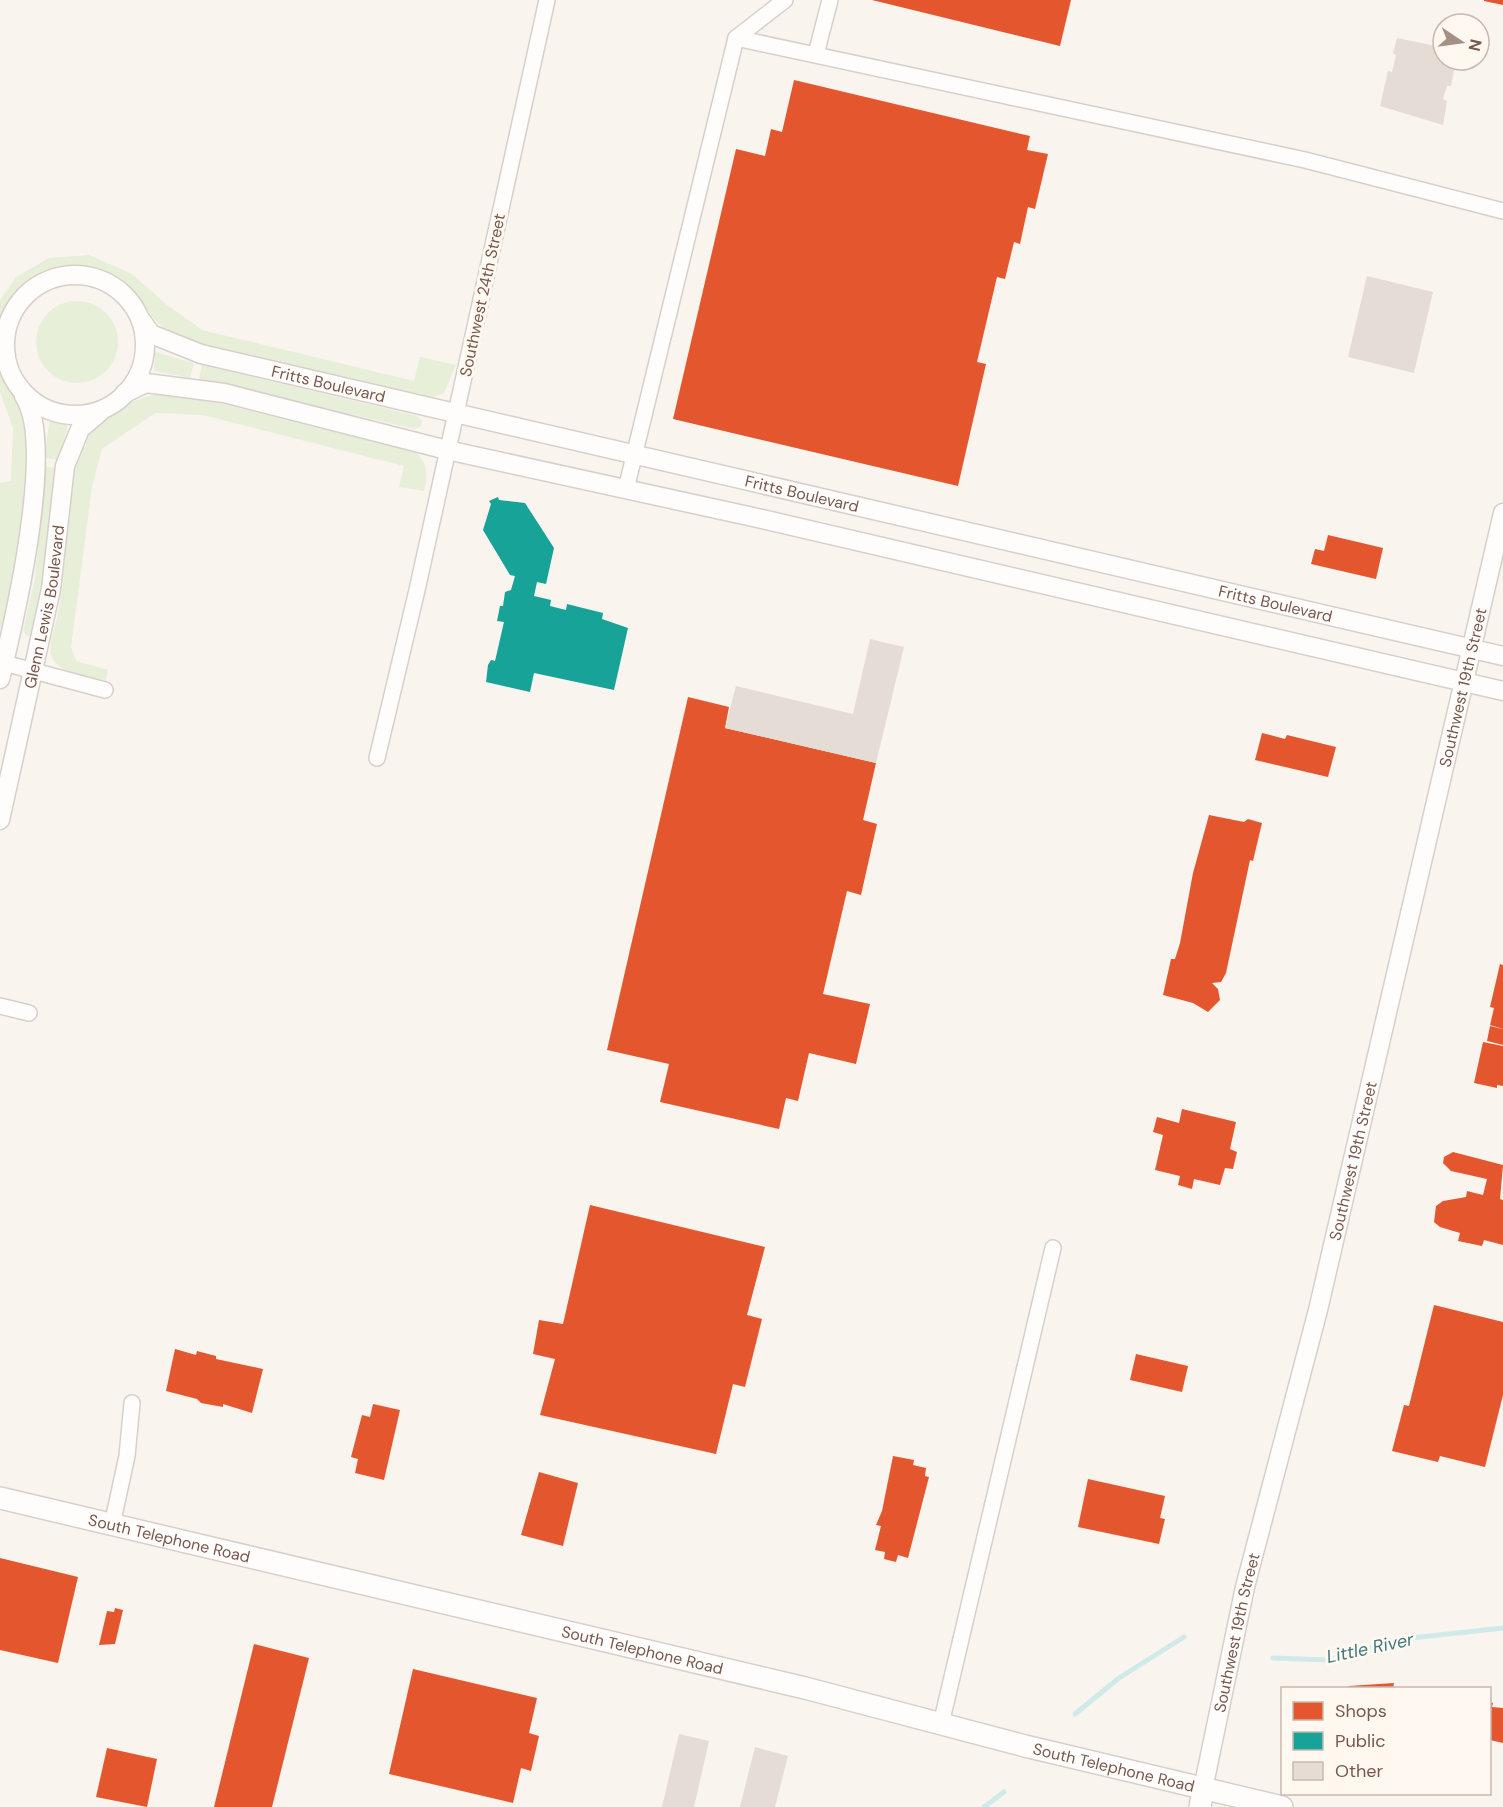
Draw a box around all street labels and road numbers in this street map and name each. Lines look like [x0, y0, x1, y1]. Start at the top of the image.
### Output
street label: Southwest 24th Street [455, 212, 510, 379]
street label: Fritts Boulevard [269, 361, 387, 407]
street label: Fritts Boulevard [743, 471, 861, 517]
street label: Glenn Lewis Boulevard [19, 524, 69, 690]
street label: Fritts Boulevard [1216, 580, 1334, 627]
street label: Southwest 19th Street [1434, 606, 1492, 769]
street label: Southwest 19th Street [1324, 1079, 1382, 1243]
street label: South Telephone Road [86, 1509, 252, 1568]
street label: Southwest 19th Street [1209, 1550, 1265, 1714]
street label: South Telephone Road [559, 1621, 725, 1679]
street label: South Telephone Road [1031, 1738, 1197, 1797]

